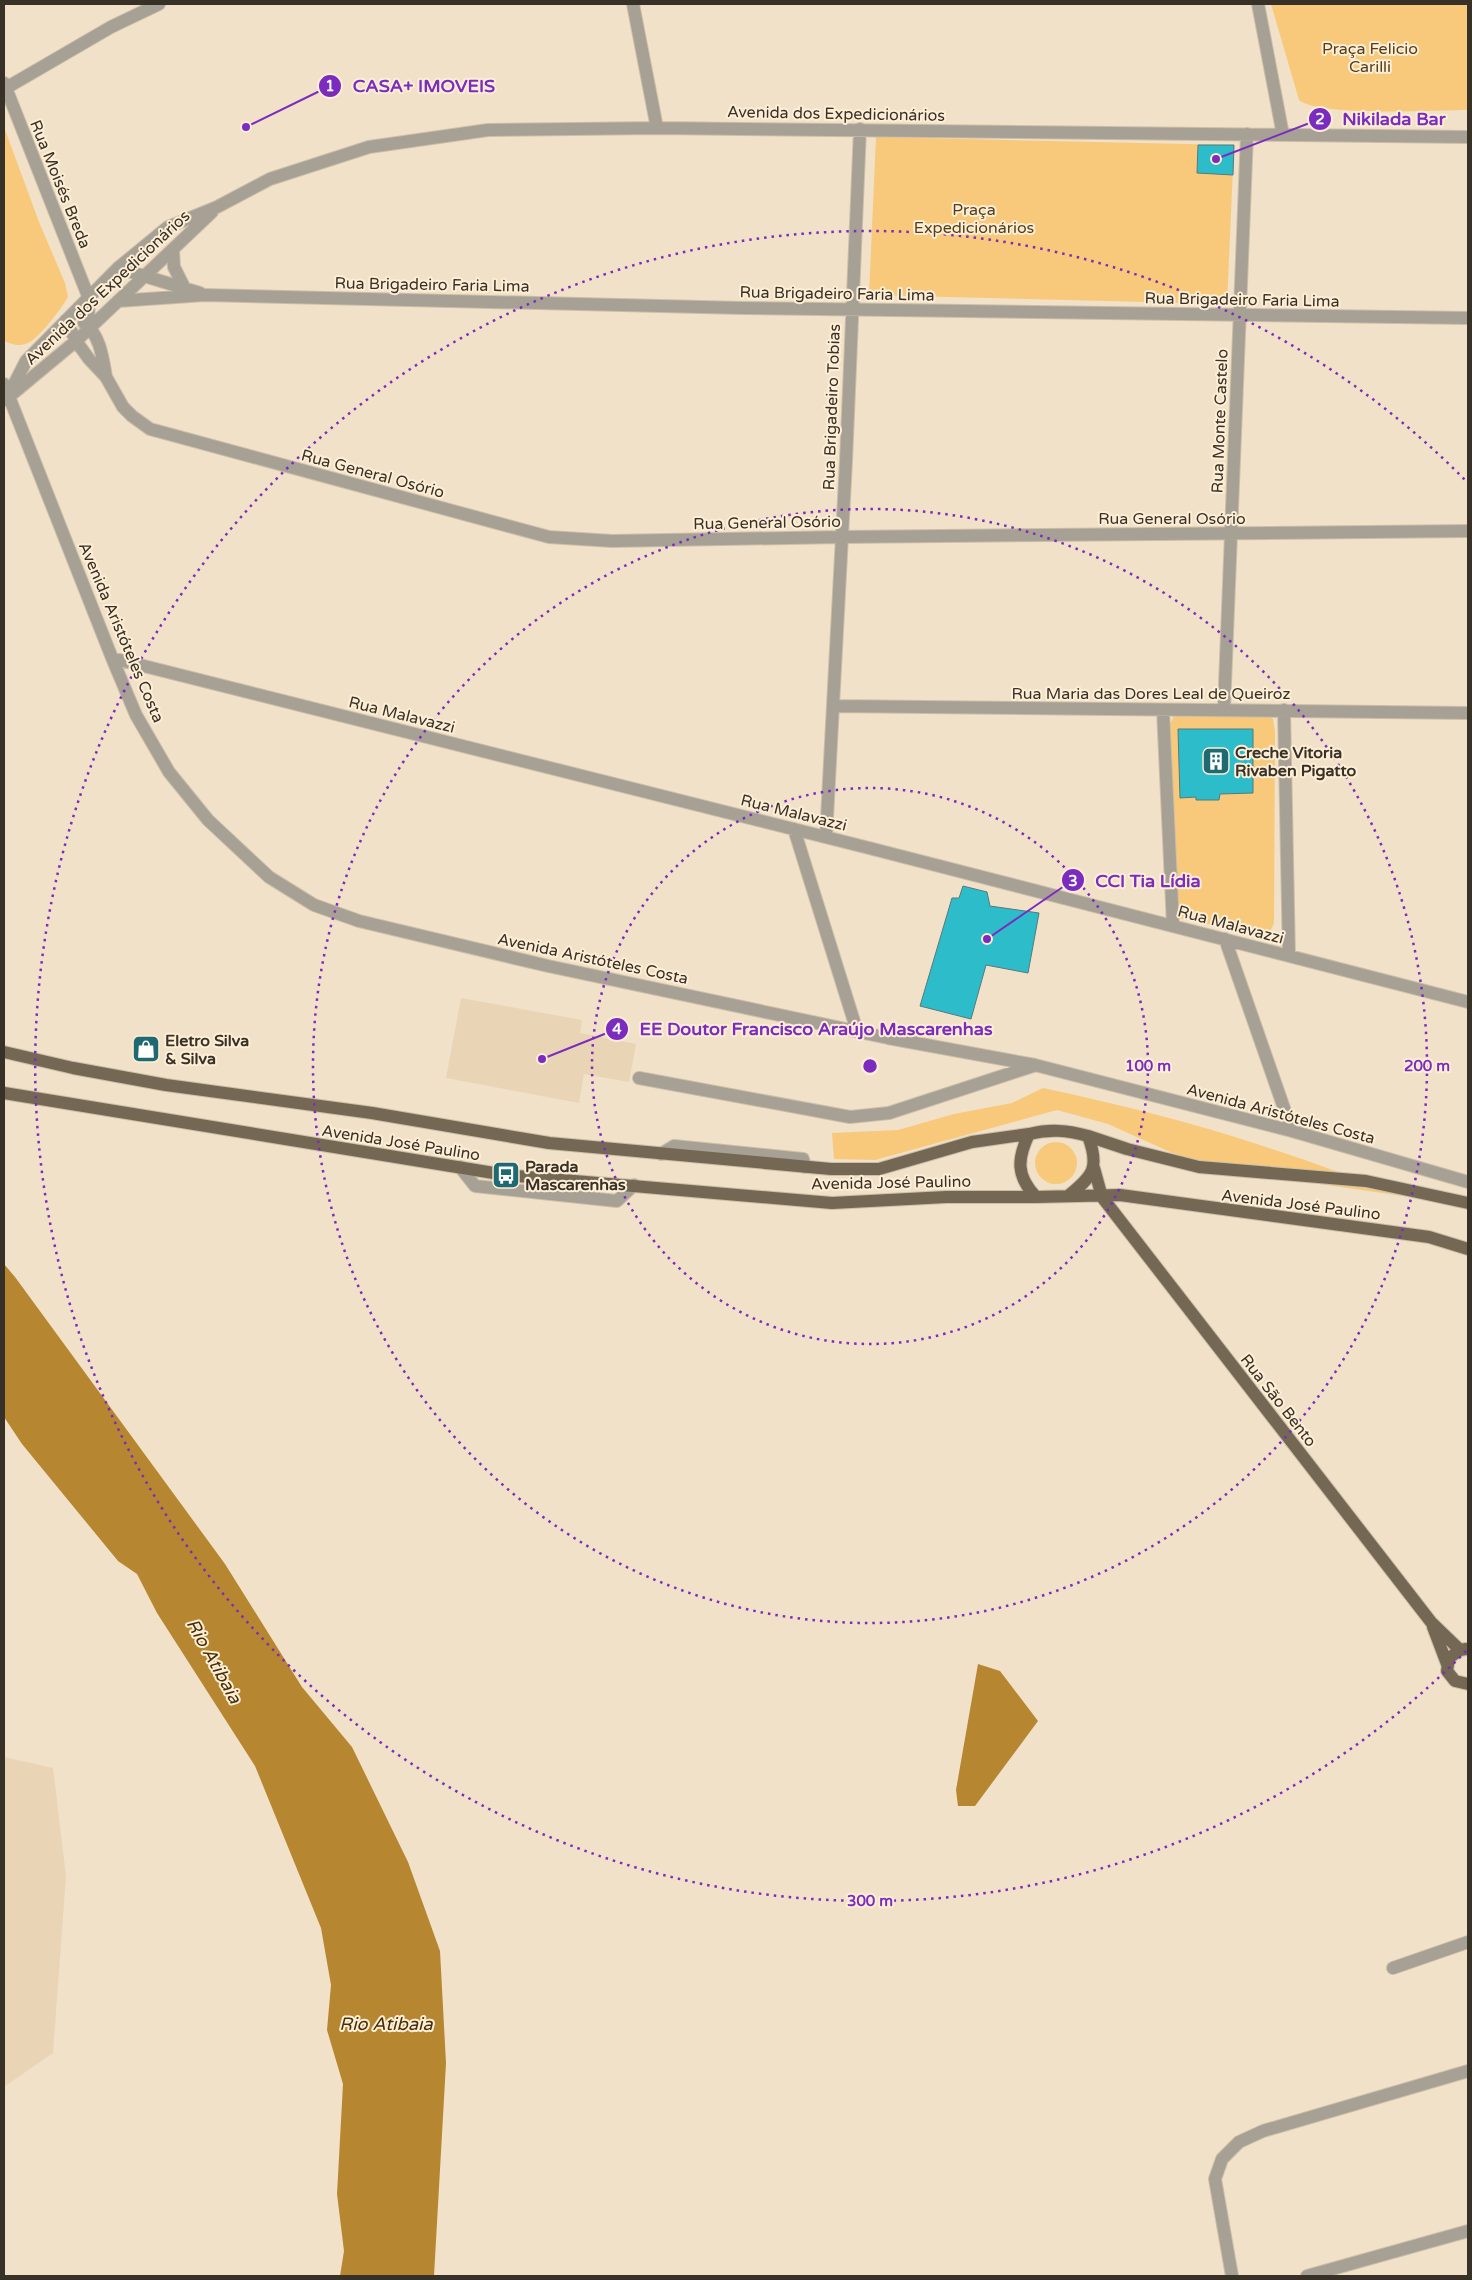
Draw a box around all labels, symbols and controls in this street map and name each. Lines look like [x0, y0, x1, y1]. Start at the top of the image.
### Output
park label: Praça Felicio Carilli [1322, 39, 1418, 77]
callout: CASA+ IMOVEIS [318, 69, 505, 102]
text: CASA+ IMOVEIS [353, 75, 495, 97]
text: 1 [325, 77, 335, 95]
street label: Avenida dos Expedicionários [727, 102, 945, 126]
callout: Nikilada Bar [1307, 102, 1456, 135]
text: Nikilada Bar [1342, 108, 1447, 130]
text: 2 [1315, 110, 1325, 128]
street label: Rua Moisés Breda [25, 117, 95, 252]
park label: Praça Expedicionários [914, 200, 1034, 238]
street label: Avenida dos Expedicionários [21, 206, 194, 369]
street label: Rua Brigadeiro Faria Lima [334, 273, 530, 297]
street label: Rua Brigadeiro Faria Lima [739, 282, 935, 306]
street label: Rua Brigadeiro Faria Lima [1144, 288, 1340, 312]
street label: Rua Brigadeiro Tobias [819, 323, 845, 491]
street label: Rua Monte Castelo [1207, 348, 1233, 494]
street label: Rua General Osório [299, 445, 447, 503]
street label: Rua General Osório [1098, 509, 1246, 529]
street label: Rua General Osório [693, 512, 841, 534]
street label: Avenida Aristóteles Costa [74, 539, 168, 726]
street label: Rua Maria das Dores Leal de Queiroz [1011, 684, 1291, 704]
street label: Rua Malavazzi [347, 692, 457, 738]
place label: Creche Vitoria Rivaben Pigatto [1235, 743, 1356, 781]
building icon: Creche Vitoria Rivaben Pigatto [1201, 746, 1231, 776]
street label: Rua Malavazzi [739, 790, 849, 836]
callout: CCI Tia Lídia [1060, 864, 1211, 897]
text: CCI Tia Lídia [1095, 870, 1201, 892]
text: 3 [1068, 872, 1078, 890]
street label: Rua Malavazzi [1176, 901, 1286, 949]
street label: Avenida Aristóteles Costa [496, 929, 690, 989]
callout: EE Doutor Francisco Araújo Mascarenhas [605, 1013, 1003, 1046]
text: EE Doutor Francisco Araújo Mascarenhas [639, 1018, 993, 1040]
text: 4 [612, 1020, 622, 1038]
place label: Eletro Silva & Silva [165, 1031, 249, 1069]
shop icon: Eletro Silva & Silva [131, 1034, 161, 1064]
centre of rings [861, 1057, 879, 1075]
text: 100 m [1125, 1057, 1171, 1075]
text: 200 m [1404, 1057, 1450, 1075]
street label: Avenida Aristóteles Costa [1184, 1079, 1377, 1149]
street label: Avenida José Paulino [320, 1121, 482, 1165]
place label: Parada Mascarenhas [525, 1157, 626, 1195]
bus stop icon: Parada Mascarenhas [491, 1160, 521, 1190]
street label: Avenida José Paulino [811, 1172, 971, 1194]
street label: Avenida José Paulino [1220, 1185, 1382, 1225]
street label: Rua São Bento [1236, 1350, 1321, 1451]
water label: Rio Atibaia [182, 1615, 247, 1708]
text: 300 m [847, 1892, 893, 1910]
water label: Rio Atibaia [339, 2013, 434, 2035]

